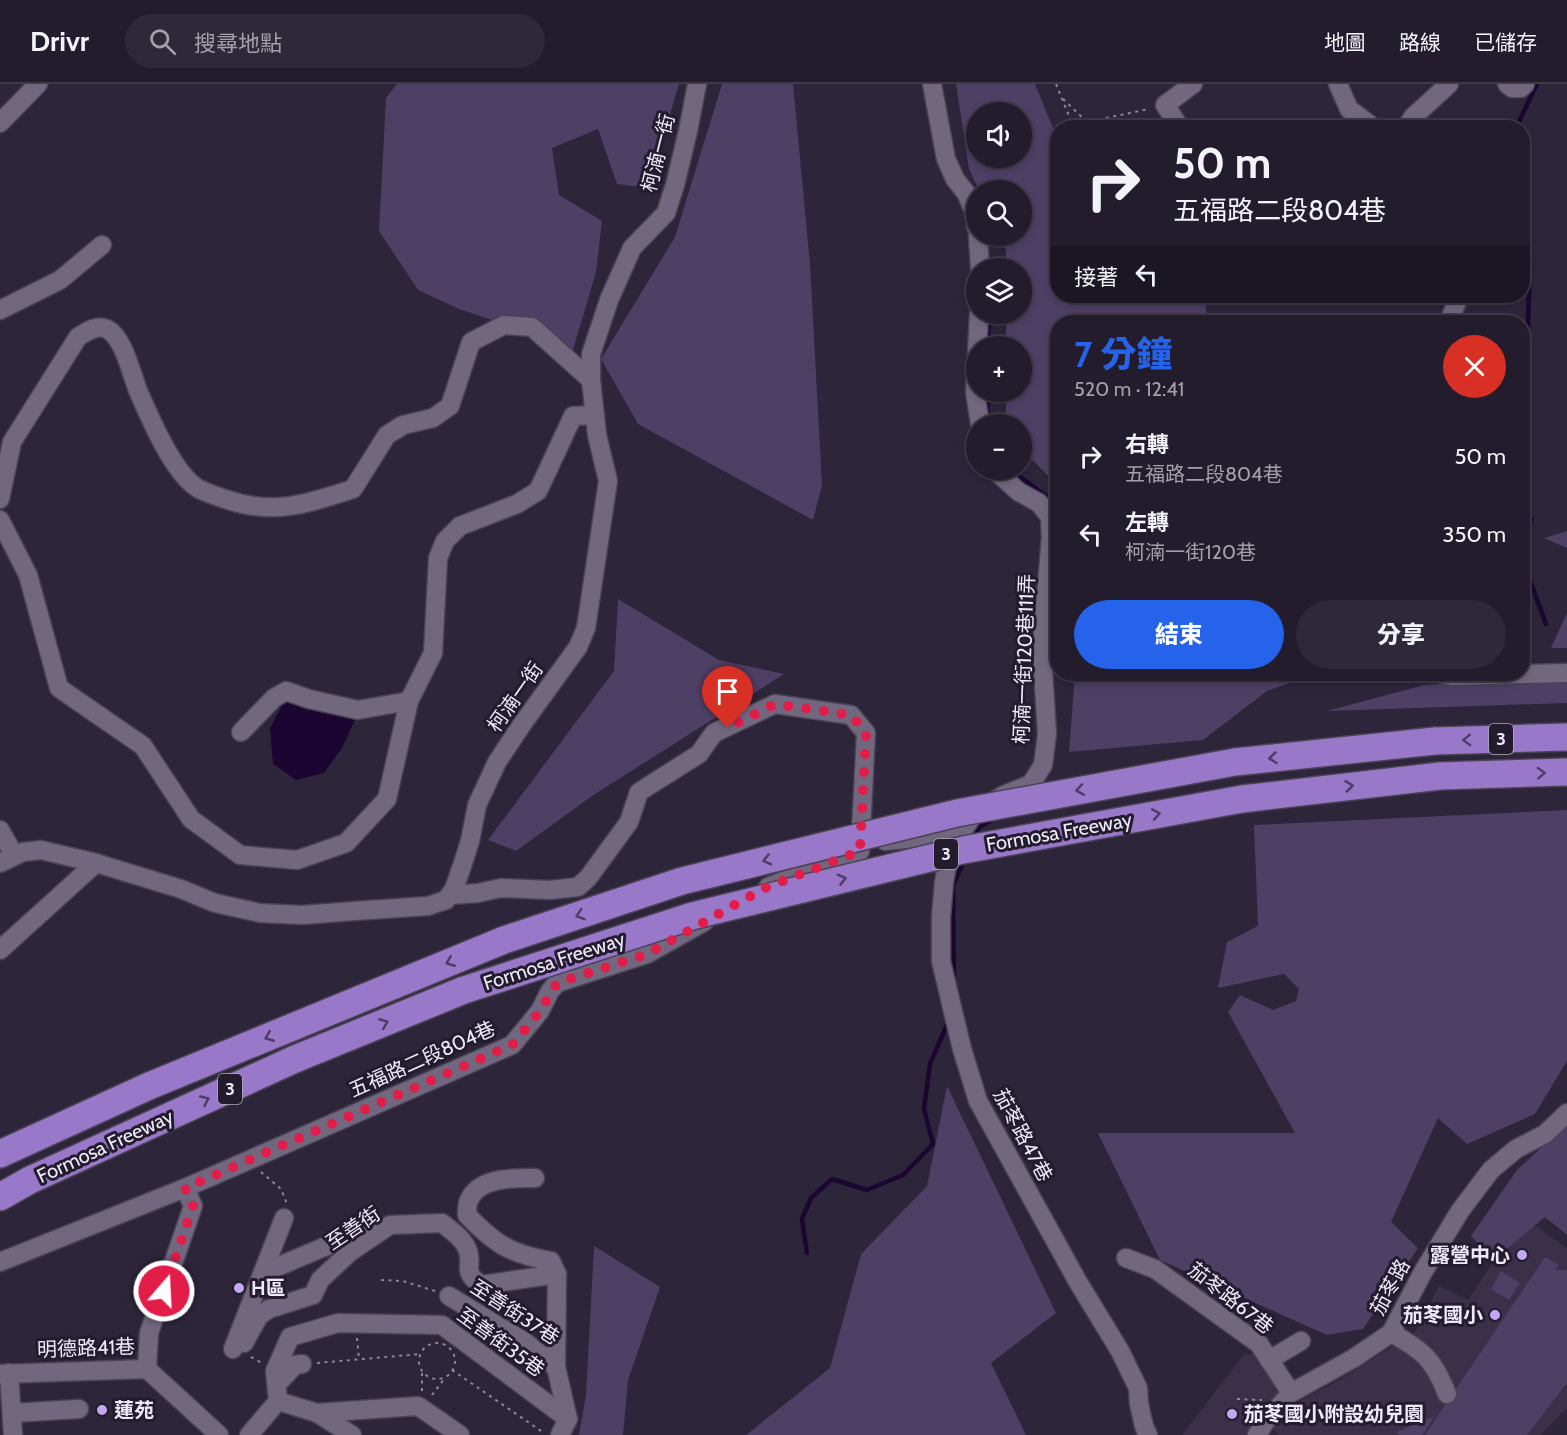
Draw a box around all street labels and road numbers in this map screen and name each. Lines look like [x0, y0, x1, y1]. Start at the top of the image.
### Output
street label: 柯湳一街 [637, 111, 679, 195]
street label: 柯湳一街120巷111弄 [1009, 573, 1039, 745]
street label: 柯湳一街 [482, 657, 548, 737]
road number: 3 [1489, 724, 1513, 754]
street label: Formosa Freeway [984, 807, 1134, 857]
road number: 3 [934, 839, 958, 869]
street label: Formosa Freeway [480, 927, 628, 995]
street label: 五福路二段804巷 [345, 1016, 499, 1102]
road number: 3 [218, 1074, 242, 1104]
street label: 茄苳路47巷 [989, 1085, 1057, 1185]
street label: Formosa Freeway [33, 1104, 177, 1188]
street label: 至善街 [321, 1201, 385, 1255]
street label: 茄苳路 [1365, 1255, 1415, 1319]
street label: 茄苳路67巷 [1184, 1257, 1278, 1339]
street label: 至善街37巷 [466, 1274, 564, 1350]
street label: 至善街35巷 [453, 1302, 549, 1382]
street label: 明德路41巷 [37, 1334, 135, 1362]

